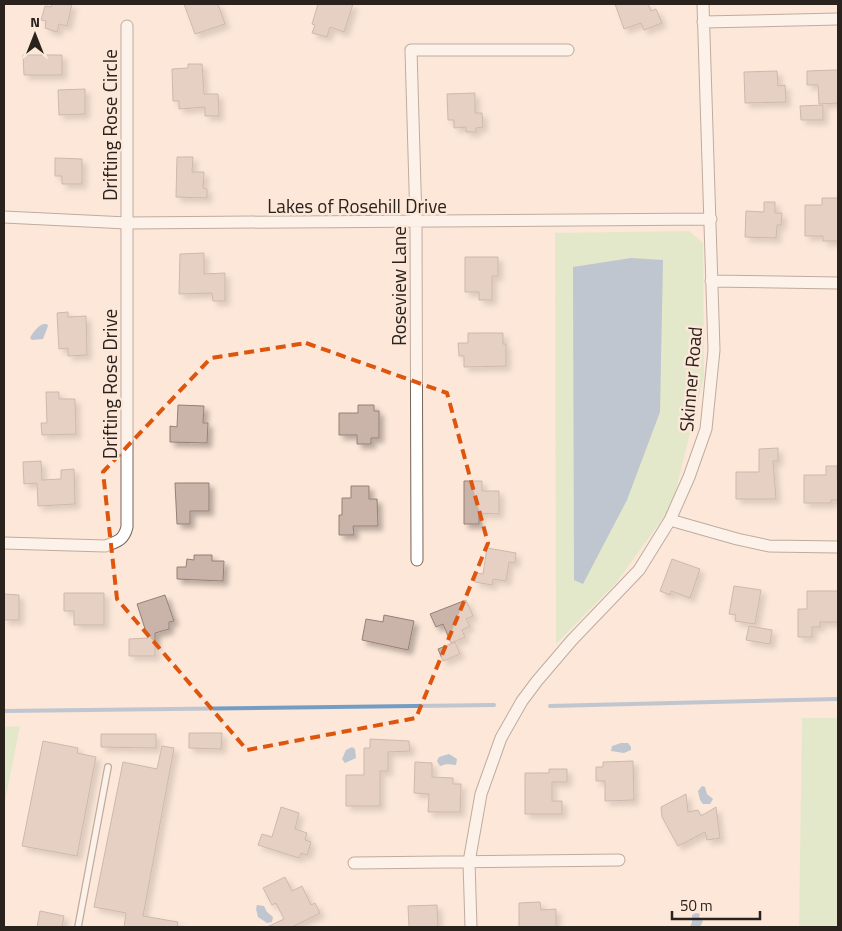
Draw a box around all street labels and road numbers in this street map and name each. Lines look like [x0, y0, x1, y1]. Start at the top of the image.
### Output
street label: Drifting Rose Circle [95, 49, 124, 201]
street label: Lakes of Rosehill Drive [267, 191, 447, 220]
street label: Roseview Lane [384, 226, 413, 346]
street label: Drifting Rose Drive [95, 309, 124, 459]
street label: Skinner Road [671, 325, 709, 433]

